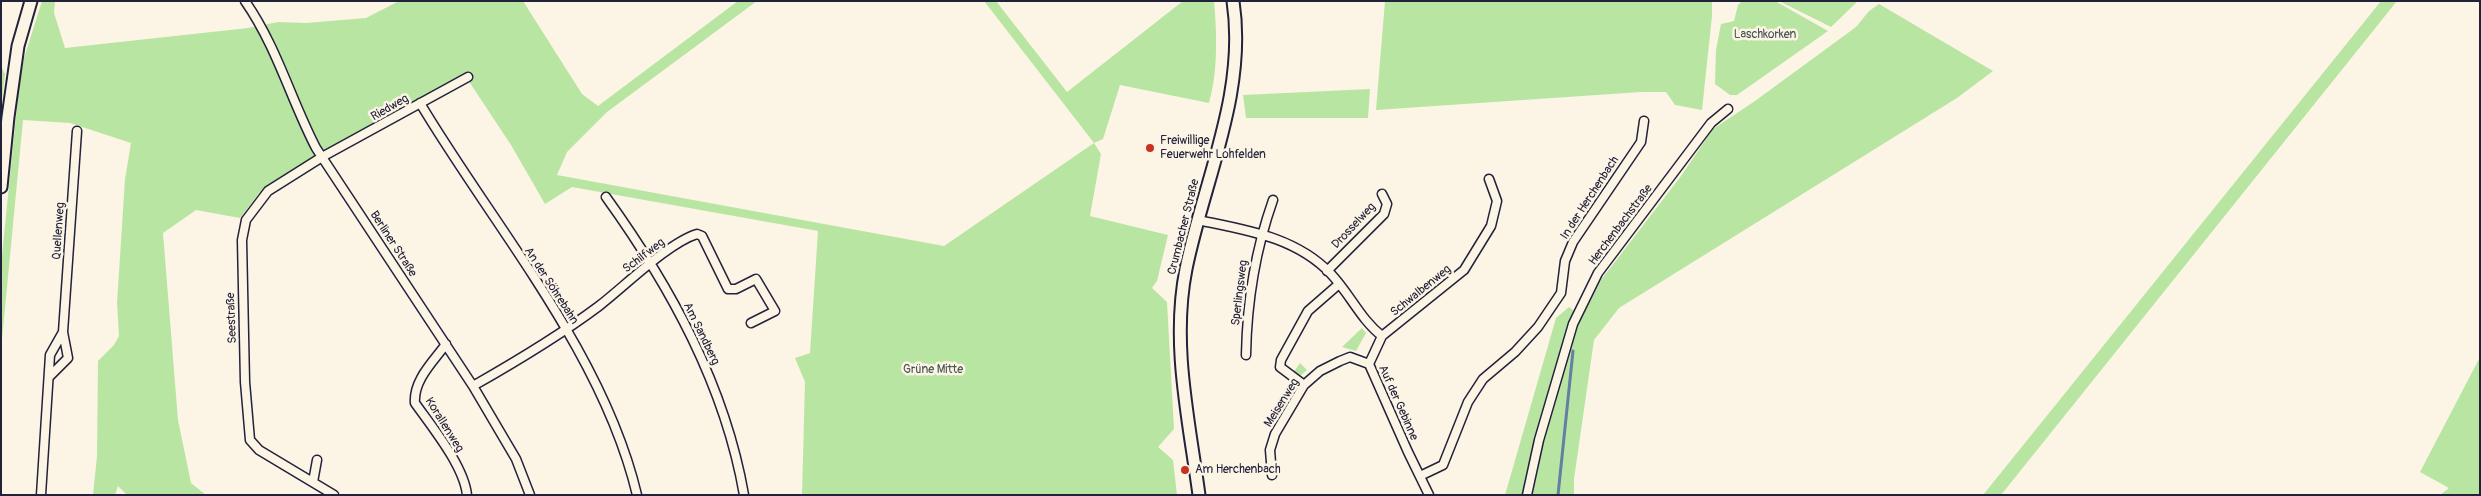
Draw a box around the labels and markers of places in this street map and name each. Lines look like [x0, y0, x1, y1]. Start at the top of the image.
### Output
place label: Freiwillige Feuerwehr Lohfelden [1160, 134, 1266, 162]
marker: Freiwillige Feuerwehr Lohfelden [1144, 142, 1156, 154]
place label: Am Herchenbach [1195, 463, 1281, 477]
marker: Am Herchenbach [1179, 464, 1191, 476]

